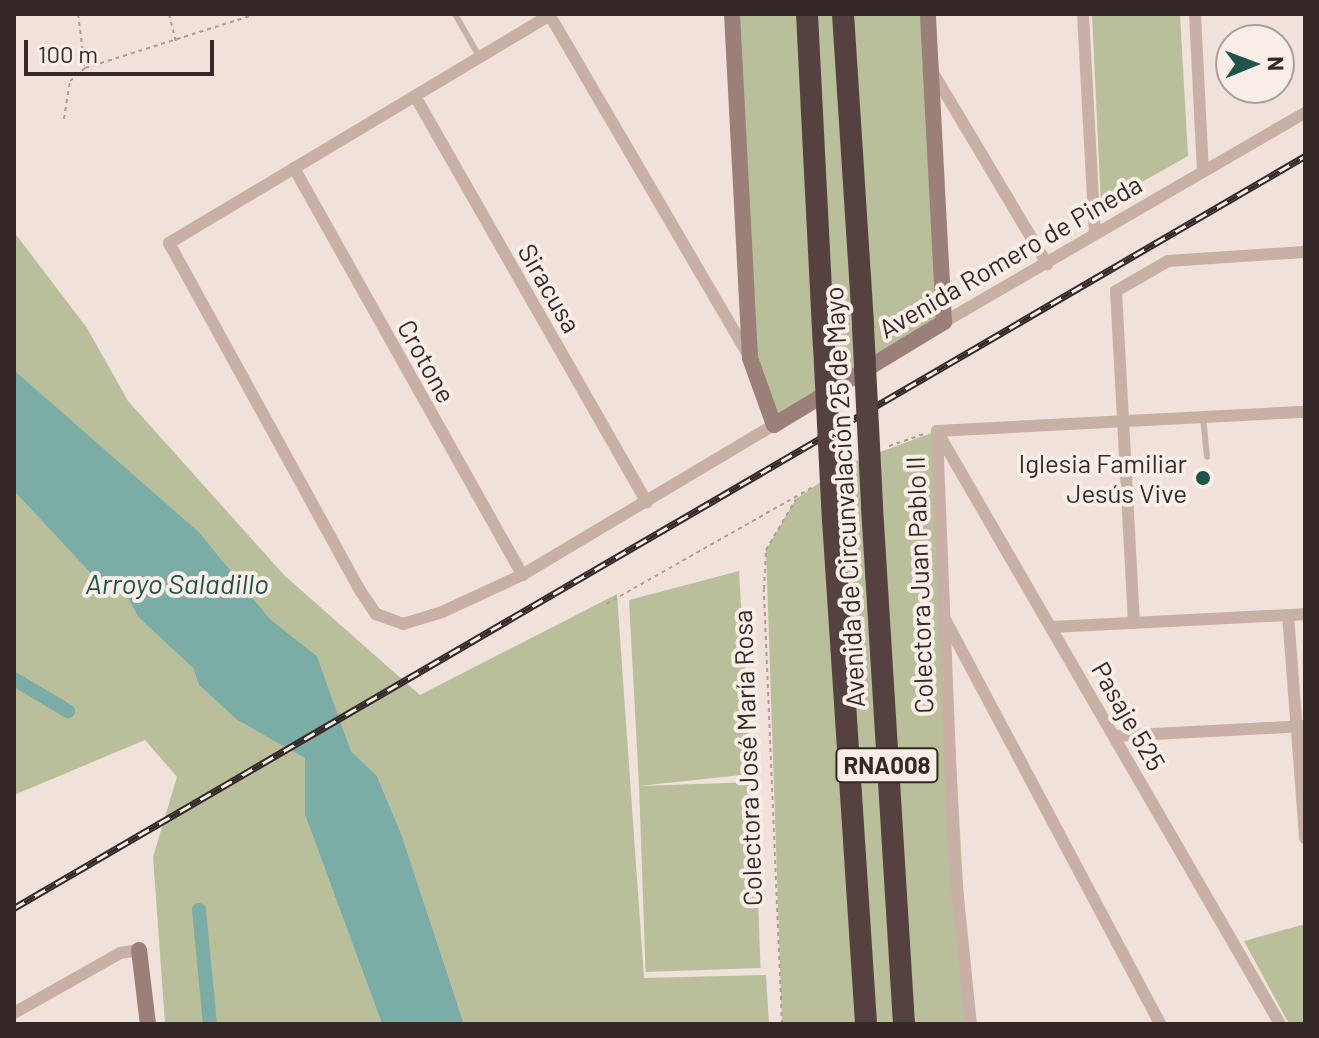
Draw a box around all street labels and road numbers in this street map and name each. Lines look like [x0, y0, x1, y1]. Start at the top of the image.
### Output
street label: Avenida Romero de Pineda [873, 168, 1147, 344]
street label: Siracusa [512, 238, 588, 338]
street label: Avenida de Circunvalación 25 de Mayo [817, 286, 871, 708]
street label: Crotone [392, 314, 462, 408]
street label: Colectora Juan Pablo II [899, 456, 939, 714]
street label: Colectora José María Rosa [726, 609, 768, 907]
street label: Pasaje 525 [1085, 656, 1173, 776]
road number: RNA008 [835, 745, 939, 785]

